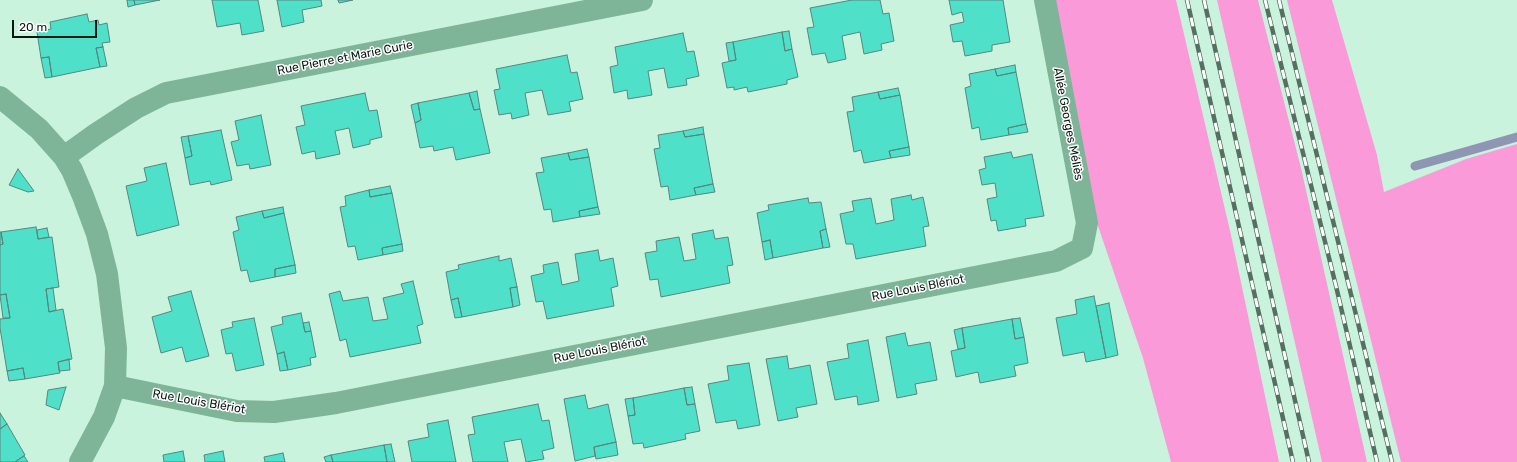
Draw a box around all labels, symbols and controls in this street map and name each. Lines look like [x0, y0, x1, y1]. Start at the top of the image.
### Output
scale bar [14, 12, 99, 38]
text: 20 m [19, 20, 47, 34]
street label: Rue Pierre et Marie Curie [276, 38, 414, 78]
street label: Allée Georges Méliès [1050, 67, 1086, 181]
street label: Rue Louis Blériot [870, 272, 966, 304]
street label: Rue Louis Blériot [552, 334, 648, 366]
street label: Rue Louis Blériot [151, 387, 247, 417]

